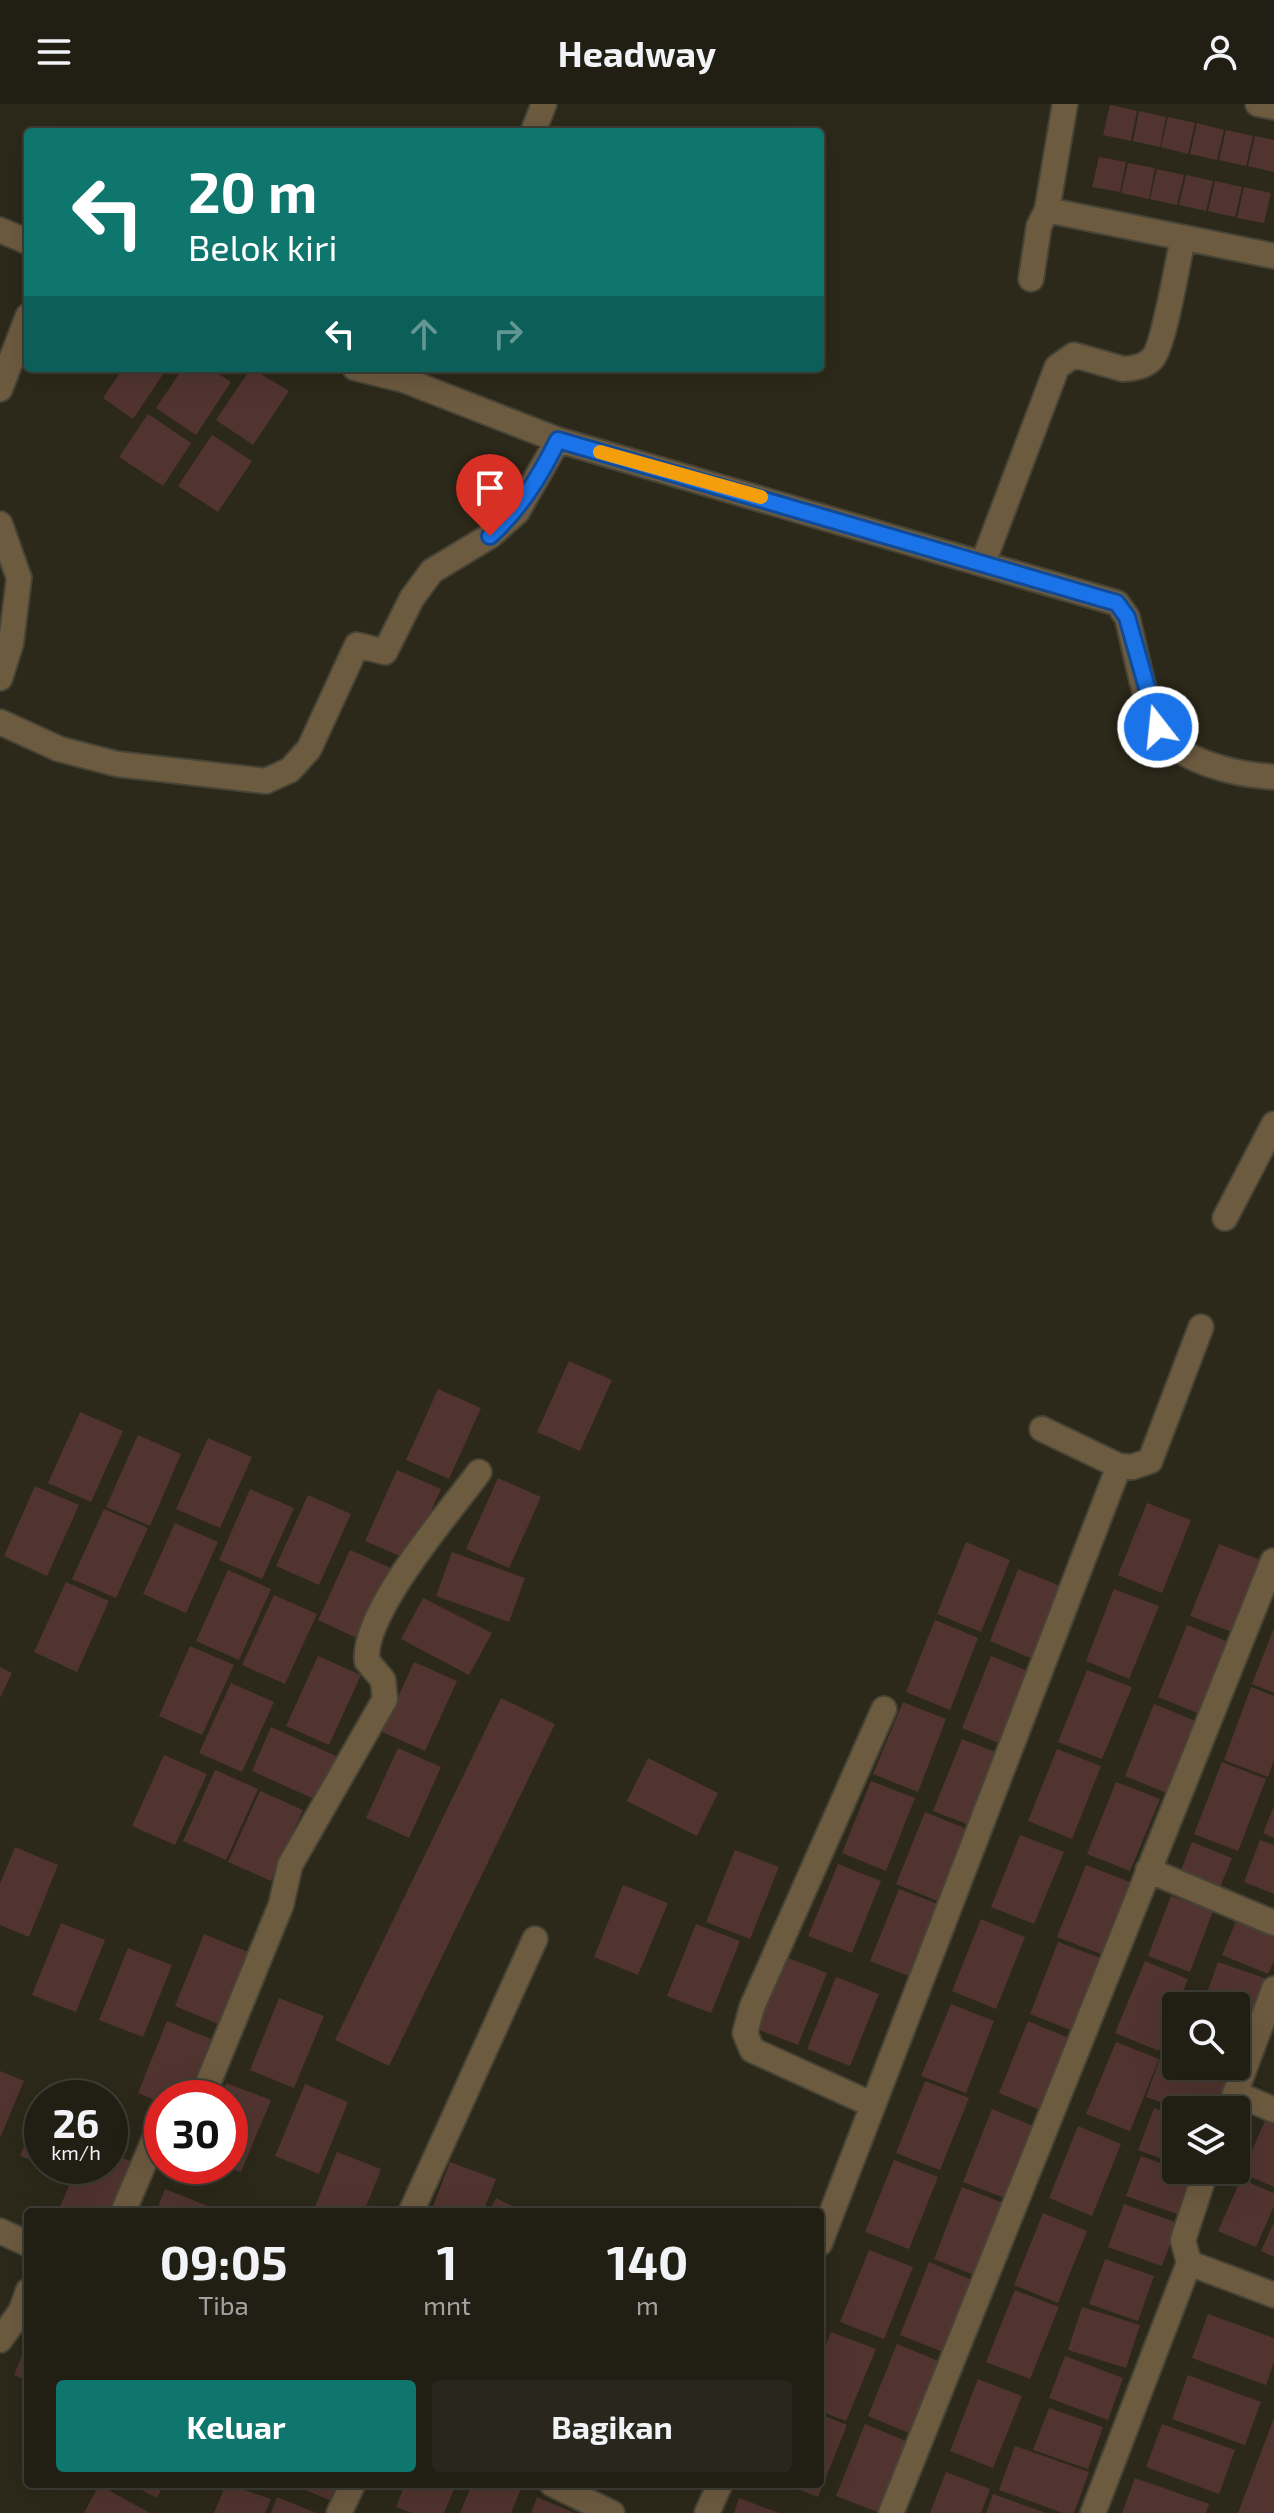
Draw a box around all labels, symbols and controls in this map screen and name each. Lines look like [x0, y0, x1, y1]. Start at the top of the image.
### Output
icon: menu [32, 30, 76, 74]
icon: person [1198, 30, 1242, 74]
text: Headway [558, 31, 716, 74]
text: 20 m [188, 157, 317, 224]
icon: left [56, 160, 160, 264]
text: Belok kiri [188, 225, 337, 268]
icon: left [318, 312, 362, 356]
icon: ahead [402, 312, 446, 356]
icon: right [486, 312, 530, 356]
pin [456, 454, 524, 536]
icon: arrive [468, 466, 512, 510]
position arrow [1116, 685, 1200, 769]
map controls [1162, 1992, 1250, 2184]
button: search [1162, 1992, 1250, 2080]
speed limit sign: 30 [144, 2080, 248, 2184]
button: layers [1162, 2096, 1250, 2184]
text: 26 [53, 2098, 99, 2146]
text: km/h [51, 2140, 101, 2164]
text: 09:05 [160, 2232, 287, 2290]
text: 1 [437, 2232, 457, 2290]
text: 140 [607, 2232, 688, 2290]
text: Tiba [198, 2289, 249, 2320]
text: mnt [423, 2289, 471, 2320]
text: m [636, 2289, 659, 2320]
button: Keluar [56, 2380, 416, 2472]
button: Bagikan [432, 2380, 792, 2472]

